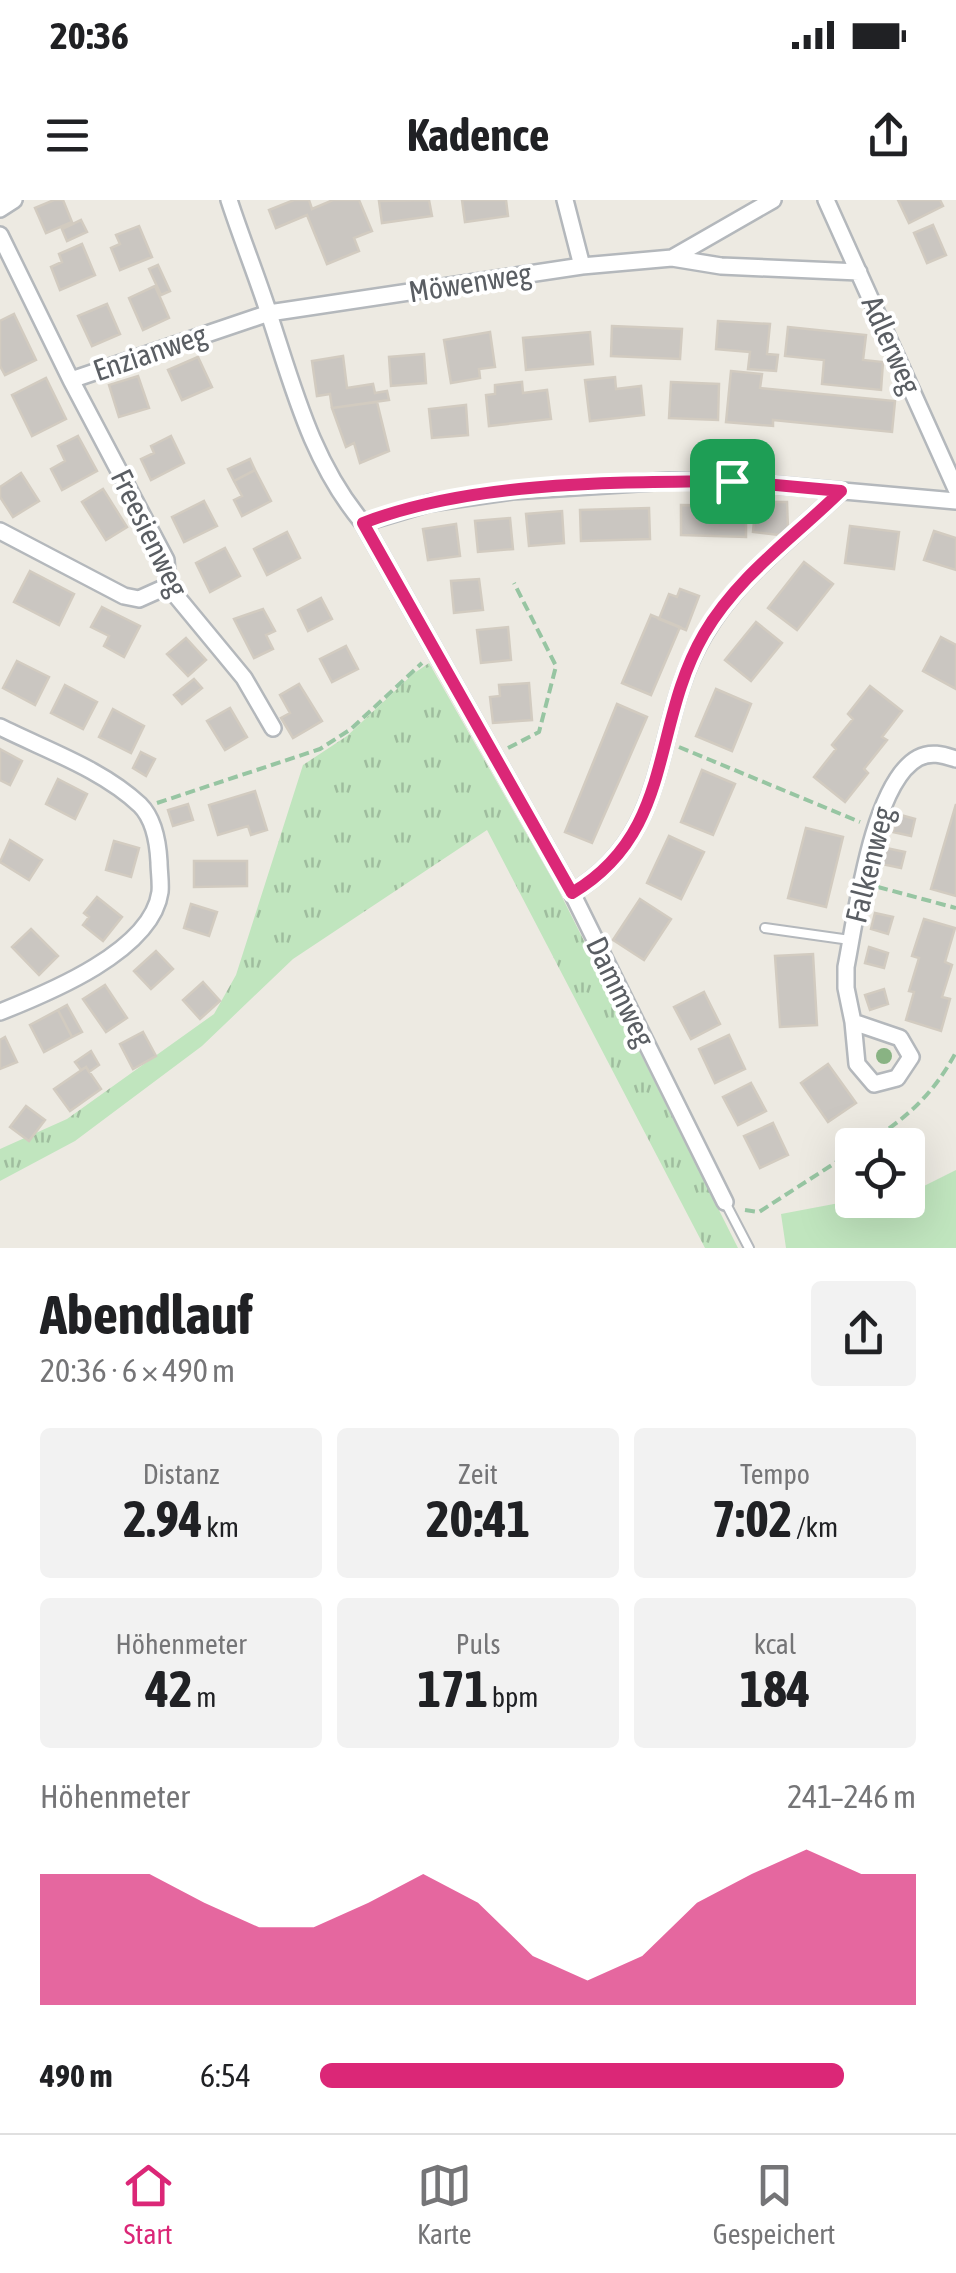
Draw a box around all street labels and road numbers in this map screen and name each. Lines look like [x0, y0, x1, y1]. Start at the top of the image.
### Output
street label: Möwenweg [406, 256, 534, 308]
street label: Adlerweg [855, 291, 928, 399]
street label: Enzianweg [89, 317, 211, 387]
street label: Freesienweg [105, 463, 195, 602]
street label: Falkenweg [838, 803, 900, 926]
street label: Dammweg [580, 931, 662, 1052]

